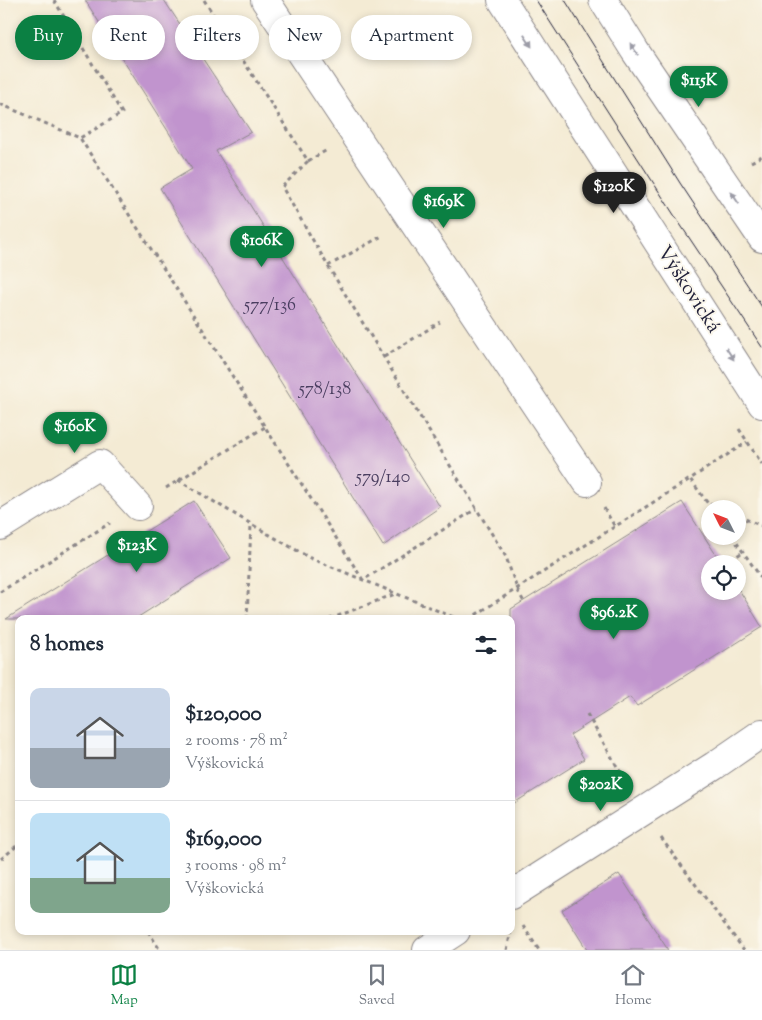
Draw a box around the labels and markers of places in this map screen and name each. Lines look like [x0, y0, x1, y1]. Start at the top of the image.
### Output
pin: $115K [664, 66, 734, 108]
pin: $120K [579, 172, 649, 214]
pin: $169K [409, 186, 479, 229]
pin: $106K [227, 226, 297, 268]
pin: $160K [40, 412, 110, 454]
pin: $123K [102, 530, 172, 573]
pin: $96.2K [573, 598, 655, 640]
pin: $202K [566, 770, 636, 812]

